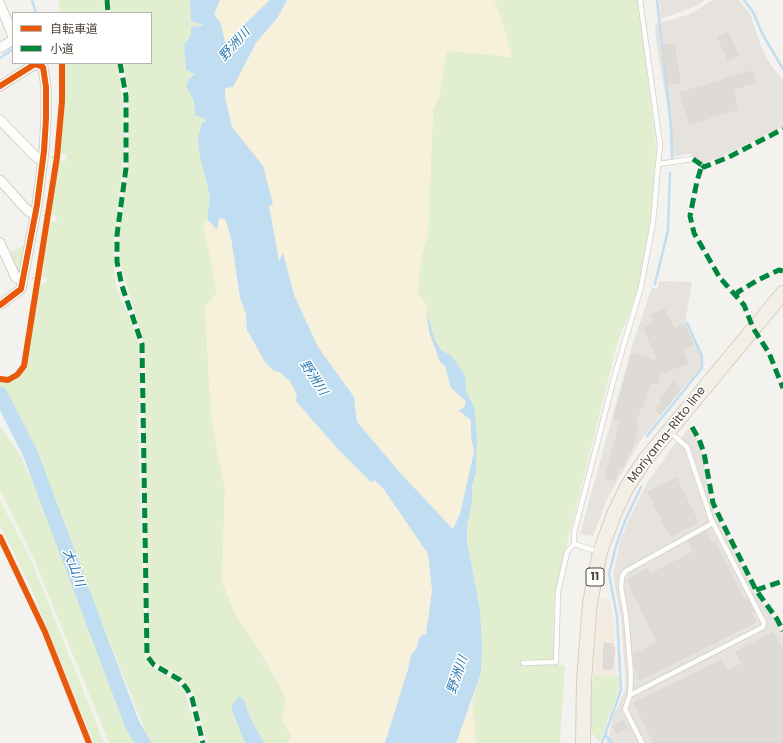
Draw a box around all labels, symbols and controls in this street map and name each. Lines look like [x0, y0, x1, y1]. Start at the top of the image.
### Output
legend [12, 12, 152, 64]
text: 自転車道 [50, 20, 98, 37]
water label: 野洲川 [216, 25, 254, 65]
text: 小道 [50, 40, 74, 57]
water label: 野洲川 [296, 357, 330, 399]
street label: Moriyama-Ritto line [625, 384, 709, 486]
water label: 大山川 [59, 547, 87, 589]
road number: 11 [586, 568, 604, 586]
water label: 野洲川 [444, 654, 472, 696]

